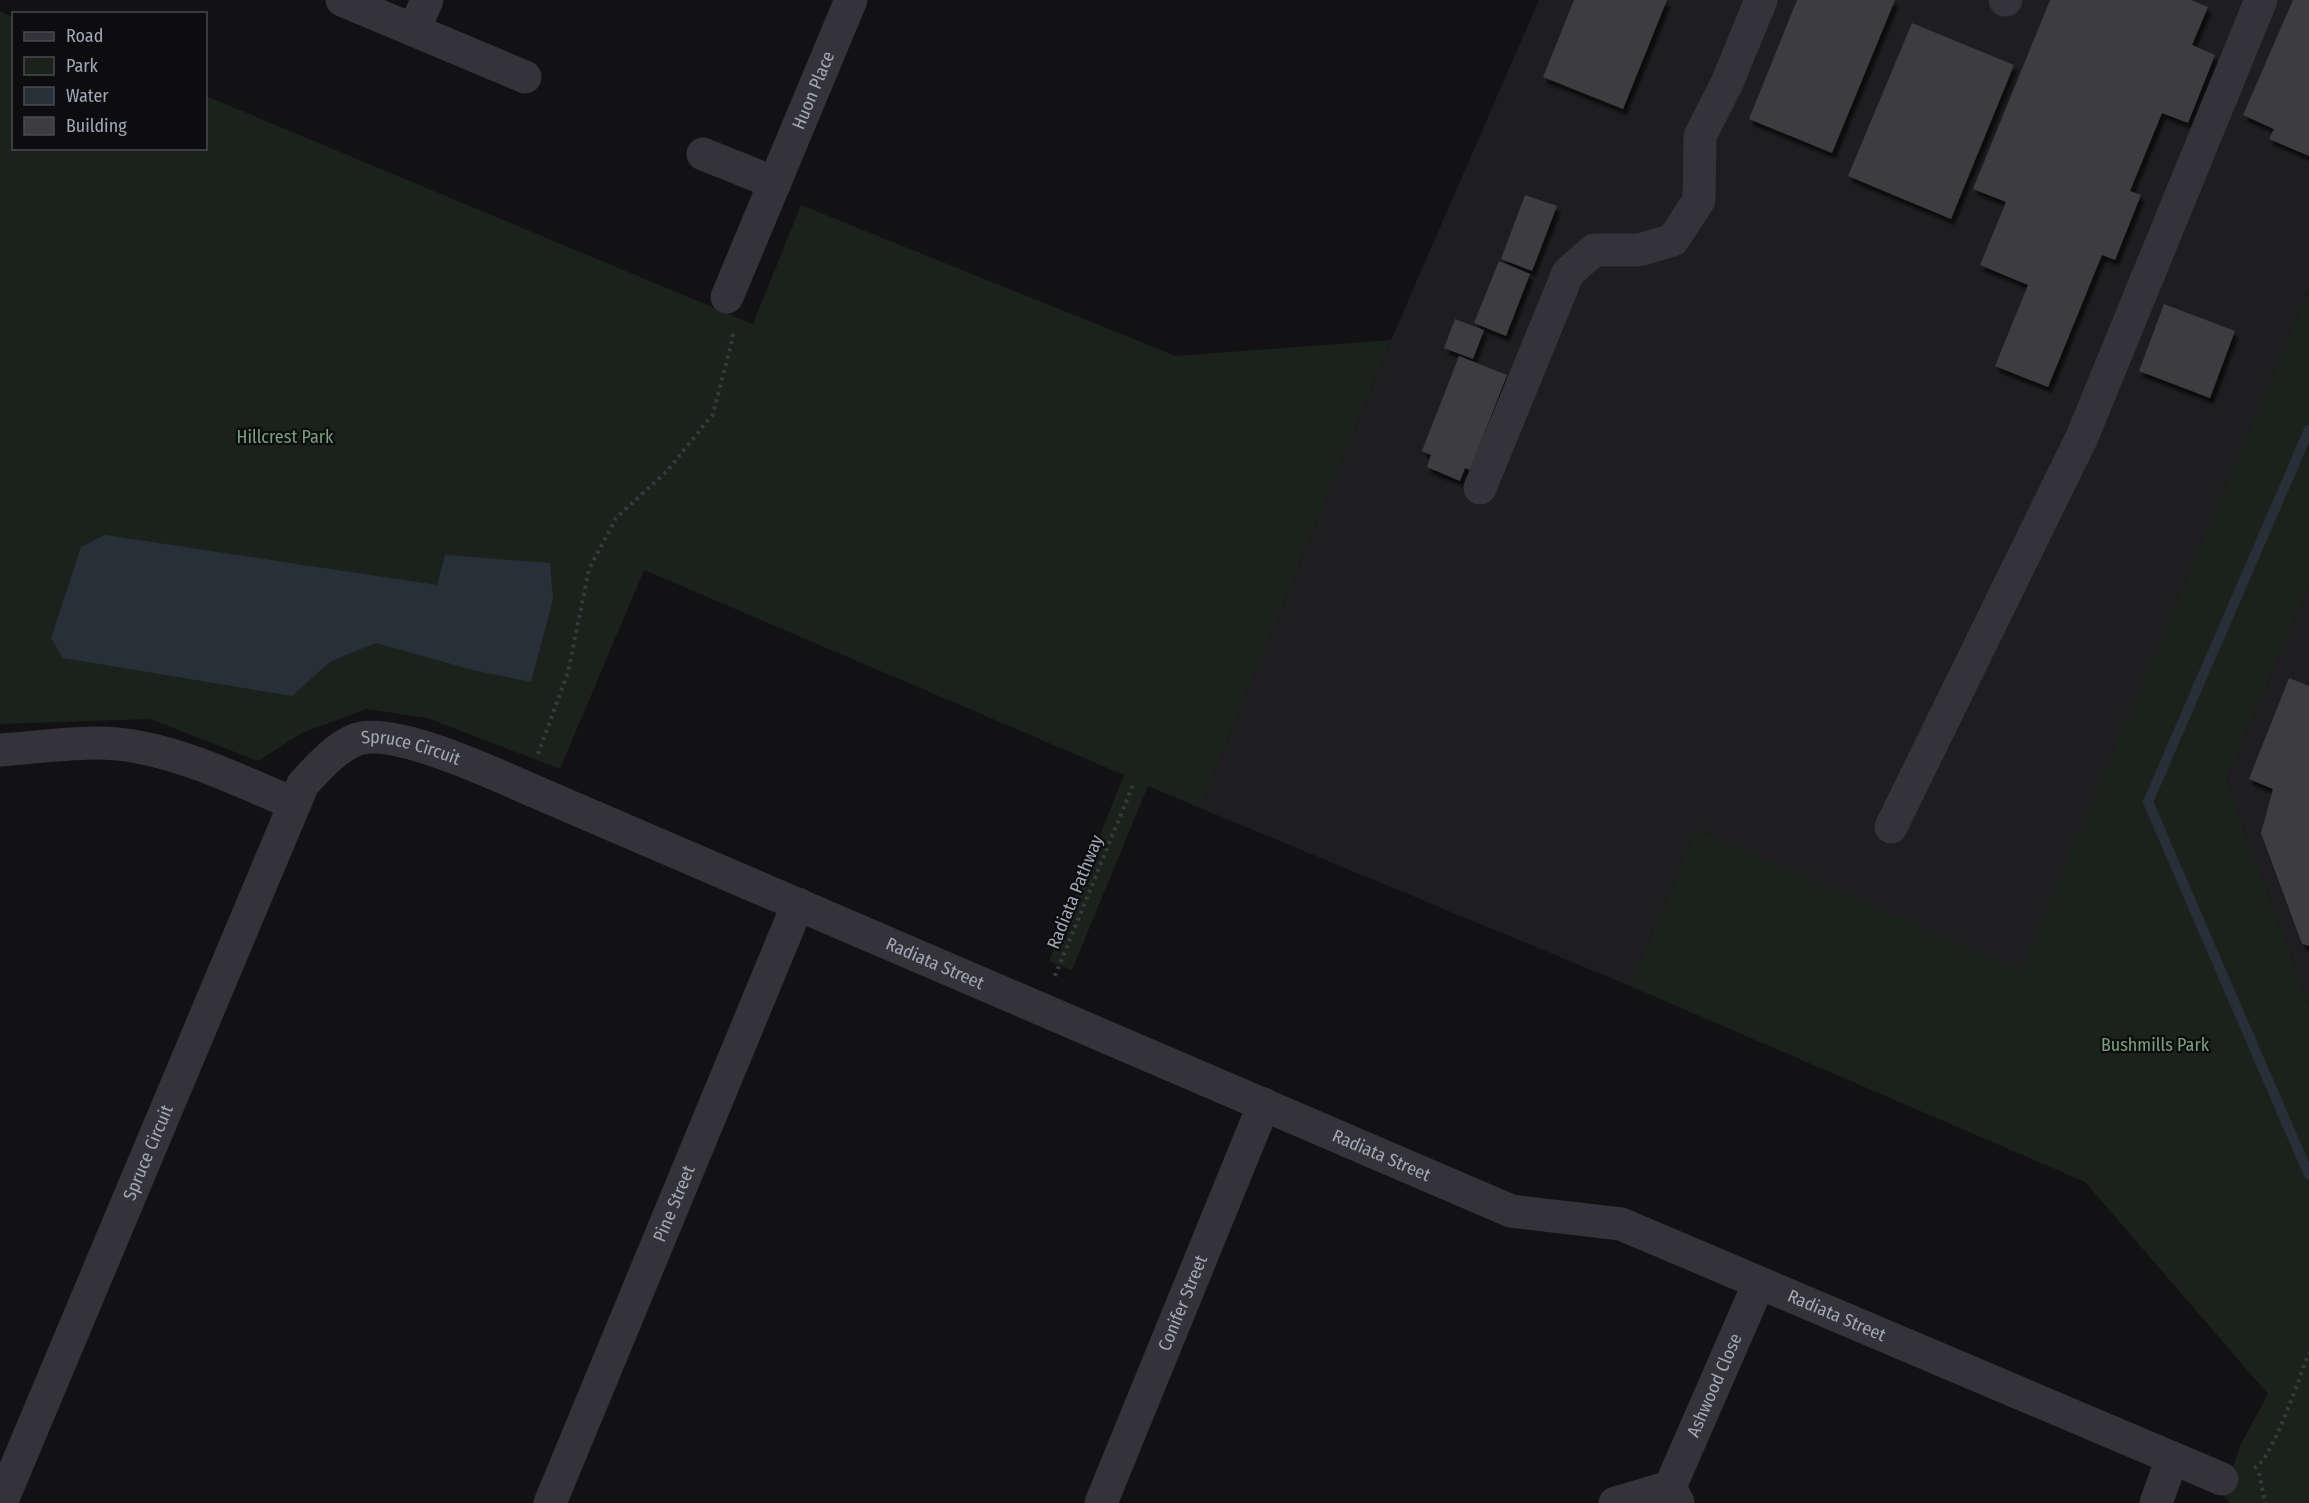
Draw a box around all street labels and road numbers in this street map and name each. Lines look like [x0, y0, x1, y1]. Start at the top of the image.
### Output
street label: Huon Place [787, 48, 839, 133]
street label: Spruce Circuit [360, 726, 464, 770]
street label: Radiata Pathway [1042, 832, 1108, 952]
street label: Radiata Street [883, 933, 988, 994]
street label: Spruce Circuit [118, 1101, 178, 1204]
street label: Radiata Street [1329, 1125, 1434, 1186]
street label: Pine Street [648, 1162, 700, 1245]
street label: Conifer Street [1153, 1252, 1212, 1354]
street label: Radiata Street [1784, 1285, 1889, 1346]
street label: Ashwood Close [1682, 1330, 1747, 1441]

